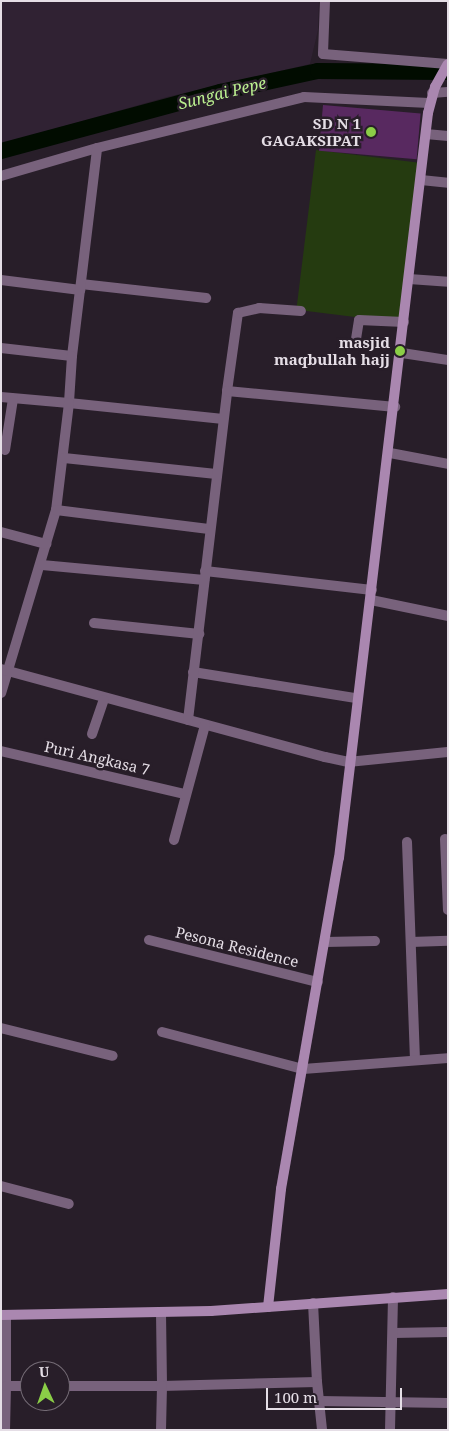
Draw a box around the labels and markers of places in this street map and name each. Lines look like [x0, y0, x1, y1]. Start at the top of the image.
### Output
place label: SD N 1 GAGAKSIPAT [261, 114, 361, 149]
marker: SD N 1 GAGAKSIPAT [365, 126, 377, 138]
place label: masjid maqbullah hajj [274, 333, 390, 368]
marker: masjid maqbullah hajj [394, 345, 406, 357]

